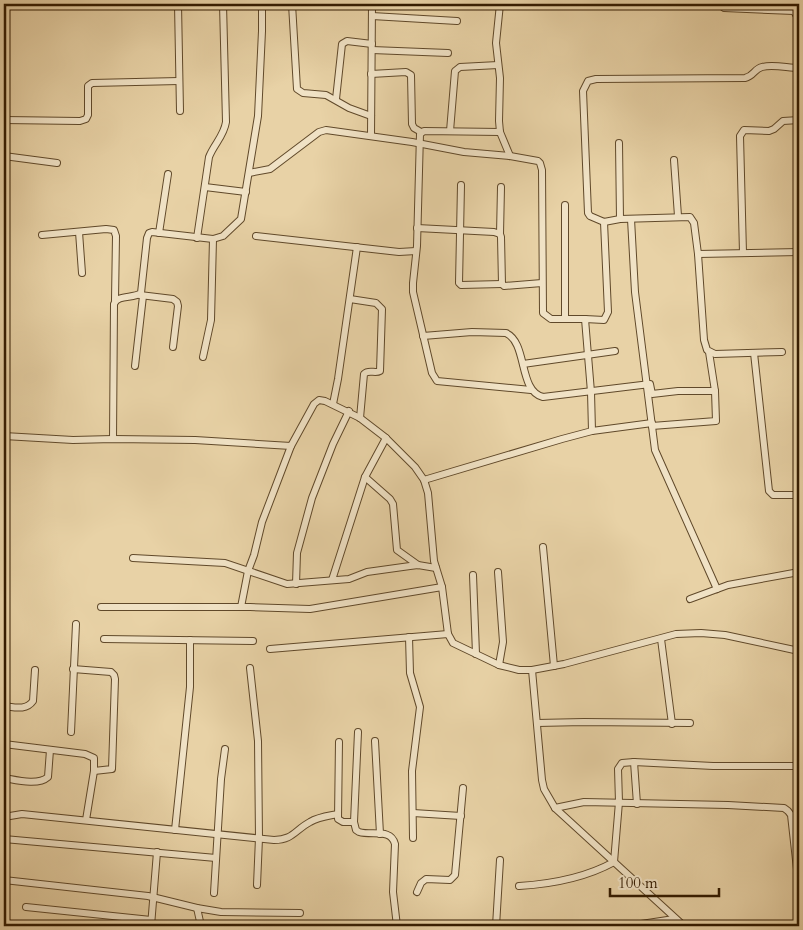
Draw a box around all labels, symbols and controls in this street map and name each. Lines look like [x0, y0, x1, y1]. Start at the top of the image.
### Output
scale bar [610, 865, 719, 897]
text: 100 m [618, 873, 658, 893]

